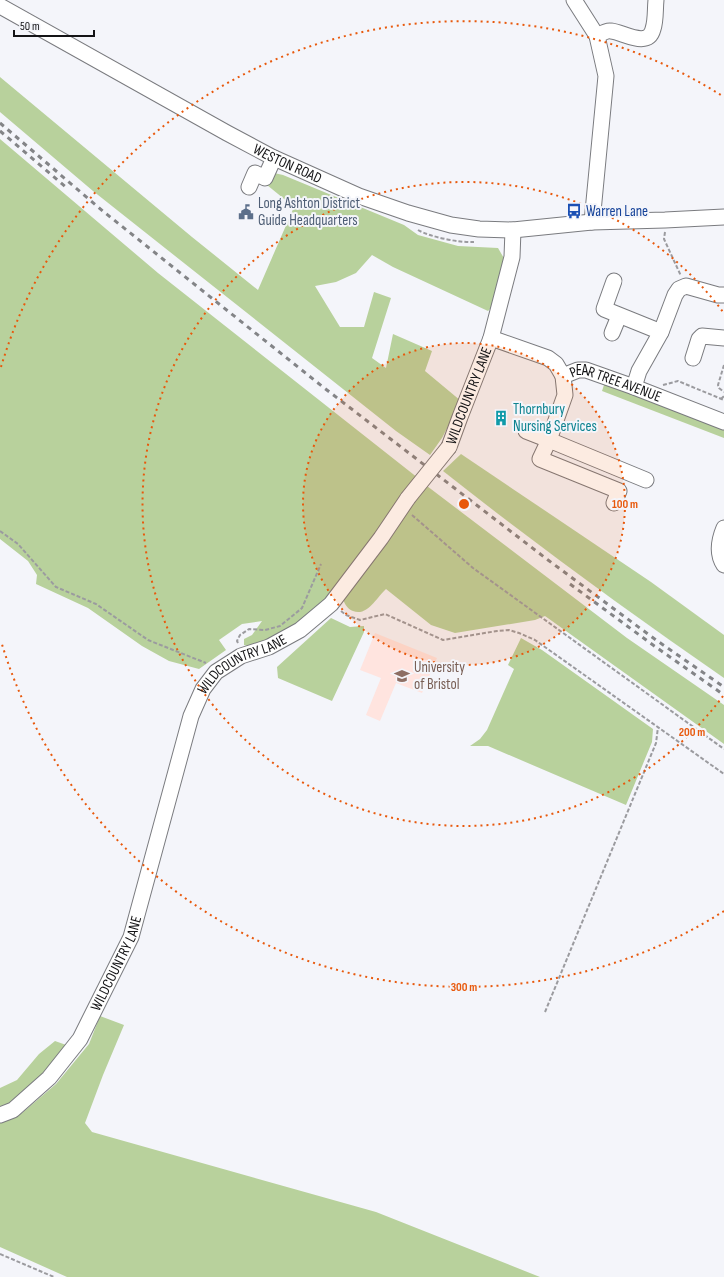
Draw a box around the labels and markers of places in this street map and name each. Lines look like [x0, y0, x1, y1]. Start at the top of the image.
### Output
place label: Long Ashton District Guide Headquarters [258, 194, 360, 230]
bus stop icon: Warren Lane [565, 202, 583, 220]
place label: Warren Lane [586, 202, 648, 221]
public building icon: Long Ashton District Guide Headquarters [237, 203, 255, 221]
place label: Thornbury Nursing Services [513, 400, 597, 436]
building icon: Thornbury Nursing Services [492, 409, 510, 427]
centre of rings [457, 497, 471, 511]
place label: University of Bristol [414, 658, 465, 694]
school or university icon: University of Bristol [393, 667, 411, 685]

